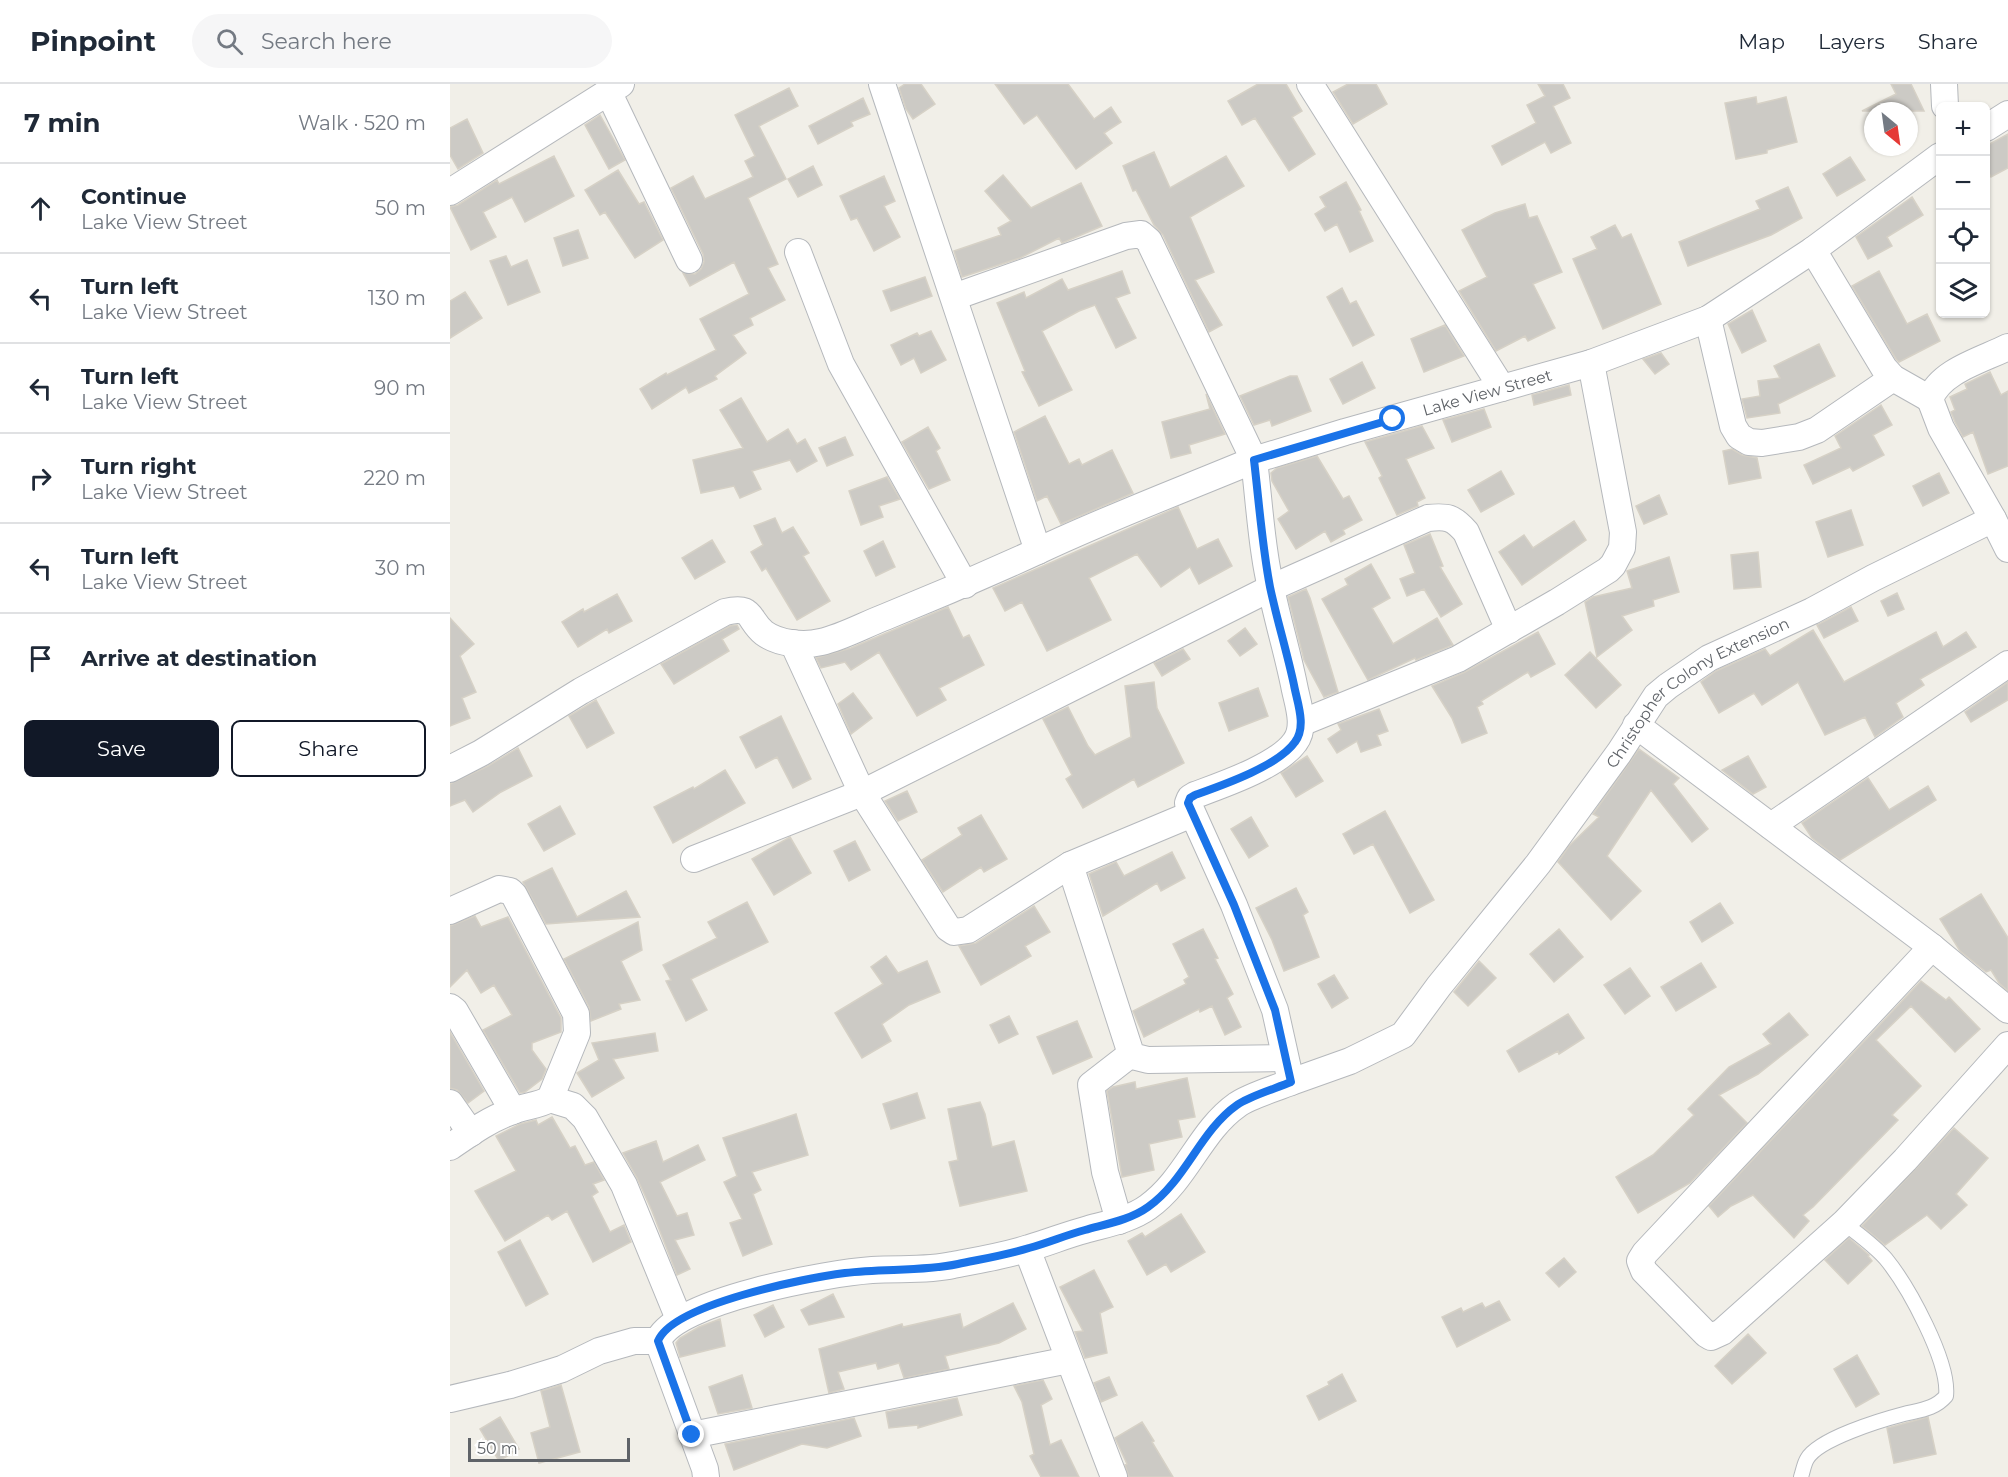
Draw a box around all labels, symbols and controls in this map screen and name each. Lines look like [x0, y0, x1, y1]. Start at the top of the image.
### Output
search box [192, 14, 612, 68]
text: Pinpoint [30, 24, 156, 58]
icon: search [213, 25, 246, 58]
text: Search here [261, 28, 392, 55]
text: Map [1738, 29, 1785, 54]
text: Layers [1818, 29, 1885, 54]
text: Share [1918, 29, 1978, 54]
north arrow [1864, 102, 1918, 156]
map controls [1936, 102, 1990, 318]
button: + [1936, 102, 1990, 156]
text: 7 min [24, 107, 101, 139]
text: Walk · 520 m [298, 111, 426, 135]
button: − [1936, 156, 1990, 210]
text: Continue [81, 183, 187, 210]
icon: ahead [24, 192, 57, 225]
text: 50 m [375, 196, 426, 220]
text: Lake View Street [81, 210, 248, 234]
button: locate [1936, 210, 1990, 264]
button: layers [1936, 264, 1990, 318]
text: Turn left [81, 273, 179, 300]
icon: left [24, 282, 57, 315]
text: 130 m [368, 286, 426, 310]
text: Lake View Street [81, 300, 248, 324]
text: Turn left [81, 363, 179, 390]
street label: Lake View Street [1420, 365, 1554, 419]
icon: left [24, 372, 57, 405]
text: 90 m [374, 376, 426, 400]
text: Lake View Street [81, 390, 248, 414]
route start [1379, 405, 1405, 431]
text: Turn right [81, 453, 196, 480]
icon: right [24, 462, 57, 495]
text: 220 m [364, 466, 426, 490]
text: Lake View Street [81, 480, 248, 504]
text: Turn left [81, 543, 179, 570]
icon: left [24, 552, 57, 585]
text: 30 m [375, 556, 426, 580]
text: Lake View Street [81, 570, 248, 594]
street label: Christopher Colony Extension [1602, 613, 1792, 772]
icon: arrive [24, 642, 57, 675]
text: Arrive at destination [81, 645, 317, 672]
button: Save [24, 720, 219, 777]
button: Share [231, 720, 426, 777]
route end [678, 1421, 704, 1447]
scale bar [468, 1435, 630, 1462]
text: 50 m [477, 1439, 518, 1458]

